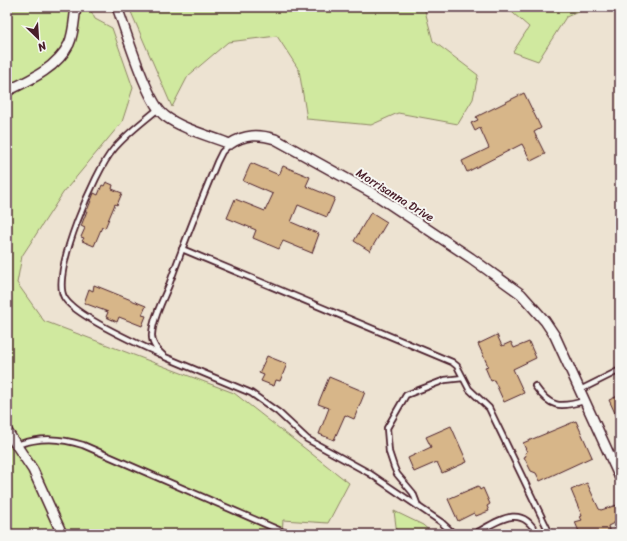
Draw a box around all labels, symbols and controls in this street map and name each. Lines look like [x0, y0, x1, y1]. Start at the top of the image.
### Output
north arrow [18, 18, 58, 58]
text: N [34, 36, 50, 57]
street label: Morrisanna Drive [351, 162, 439, 228]

